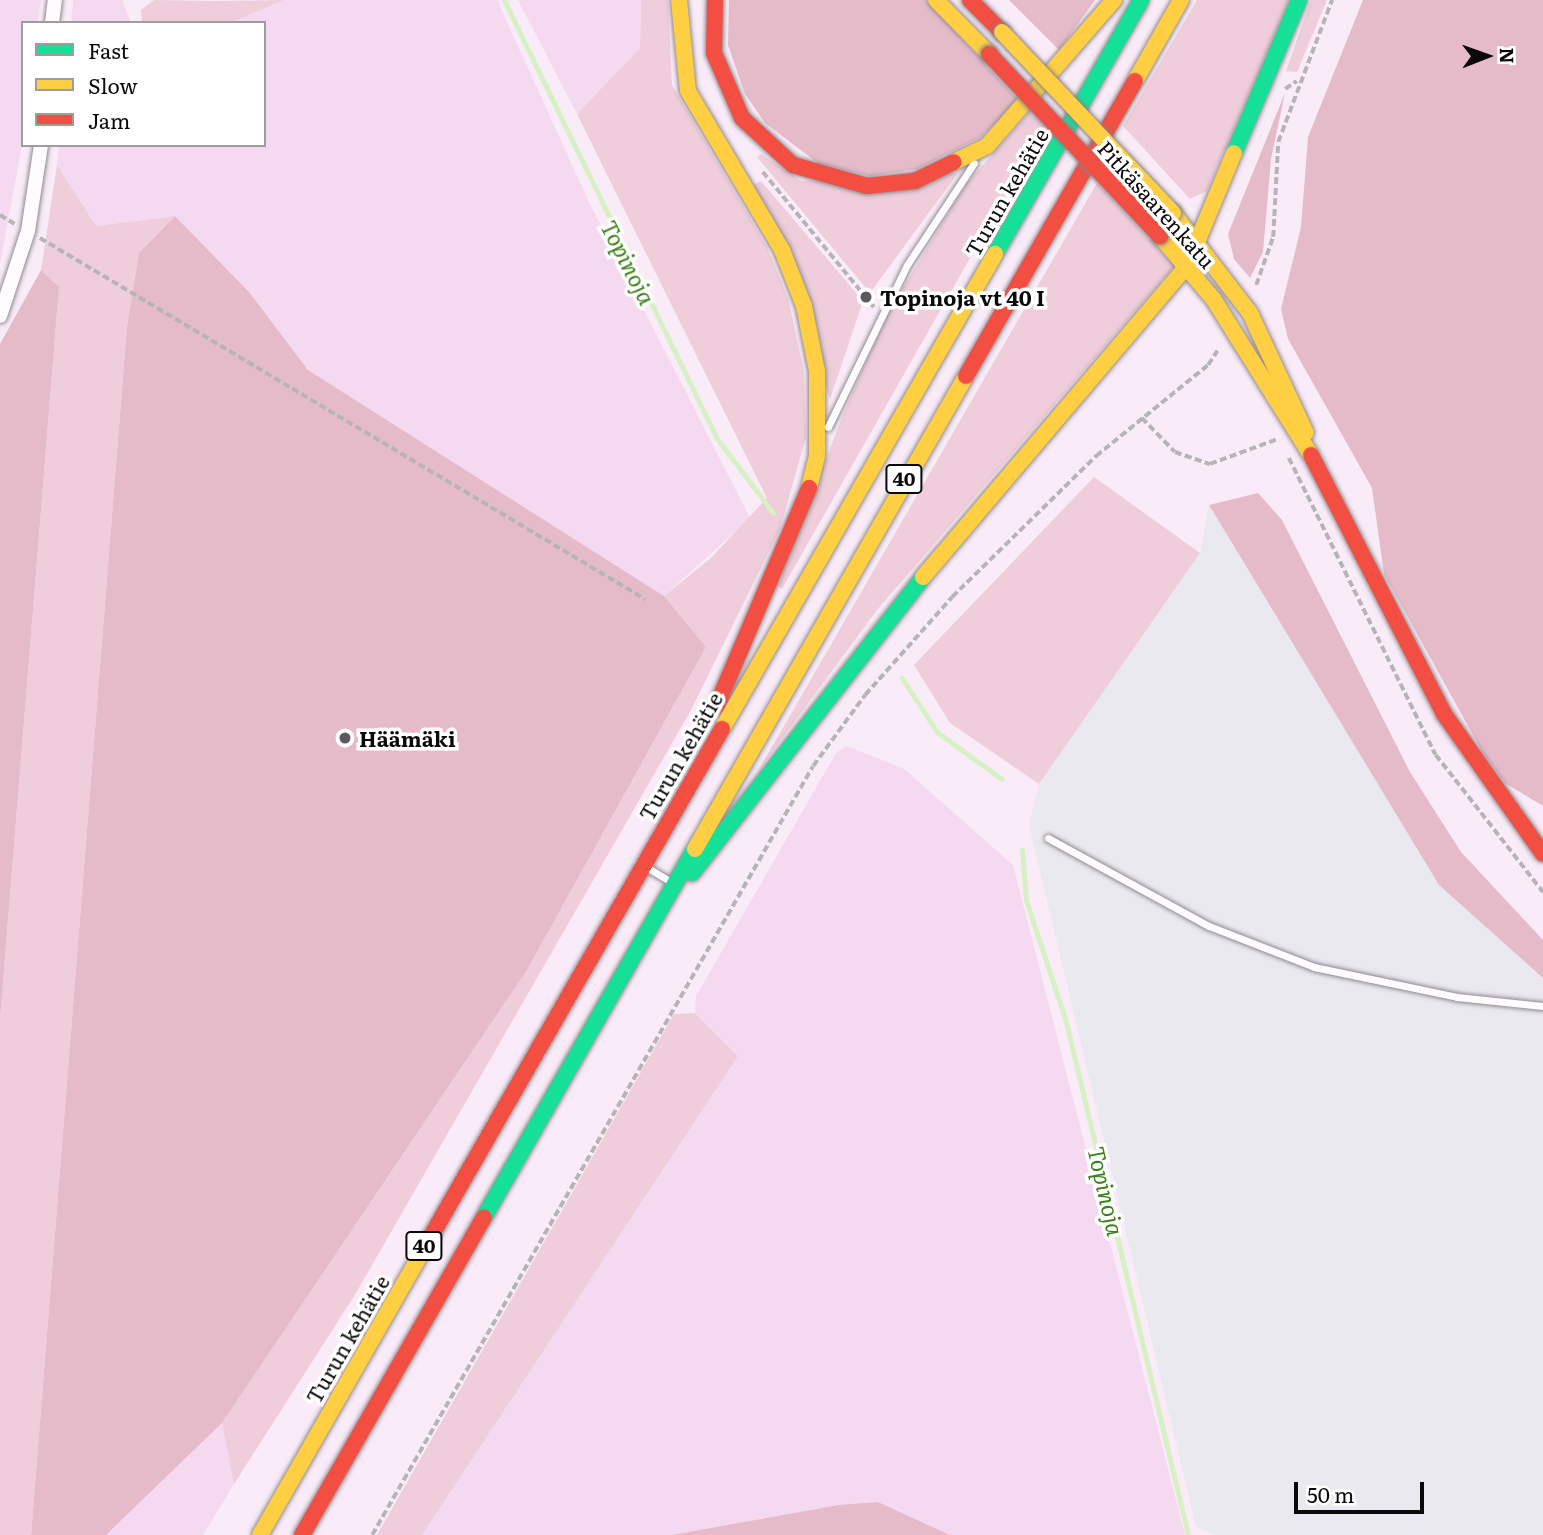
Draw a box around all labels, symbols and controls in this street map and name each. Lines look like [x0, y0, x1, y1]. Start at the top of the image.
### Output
legend [21, 21, 266, 147]
north arrow [1452, 21, 1522, 91]
text: Fast [88, 34, 129, 65]
text: N [1494, 47, 1522, 64]
text: Slow [88, 69, 138, 100]
text: Jam [88, 104, 130, 135]
street label: Turun kehätie [959, 123, 1053, 261]
street label: Pitkäsaarenkatu [1093, 135, 1221, 273]
water label: Topinoja [596, 215, 662, 309]
place label: Topinoja vt 40 I [880, 284, 1045, 310]
marker: Topinoja vt 40 I [858, 289, 874, 305]
road number: 40 [885, 464, 923, 494]
street label: Turun kehätie [633, 687, 727, 825]
place label: Häämäki [359, 725, 456, 751]
marker: Häämäki [337, 730, 353, 746]
water label: Topinoja [1083, 1144, 1131, 1238]
road number: 40 [405, 1230, 443, 1262]
street label: Turun kehätie [300, 1270, 394, 1408]
scale bar [1298, 1468, 1428, 1512]
text: 50 m [1307, 1478, 1354, 1509]

